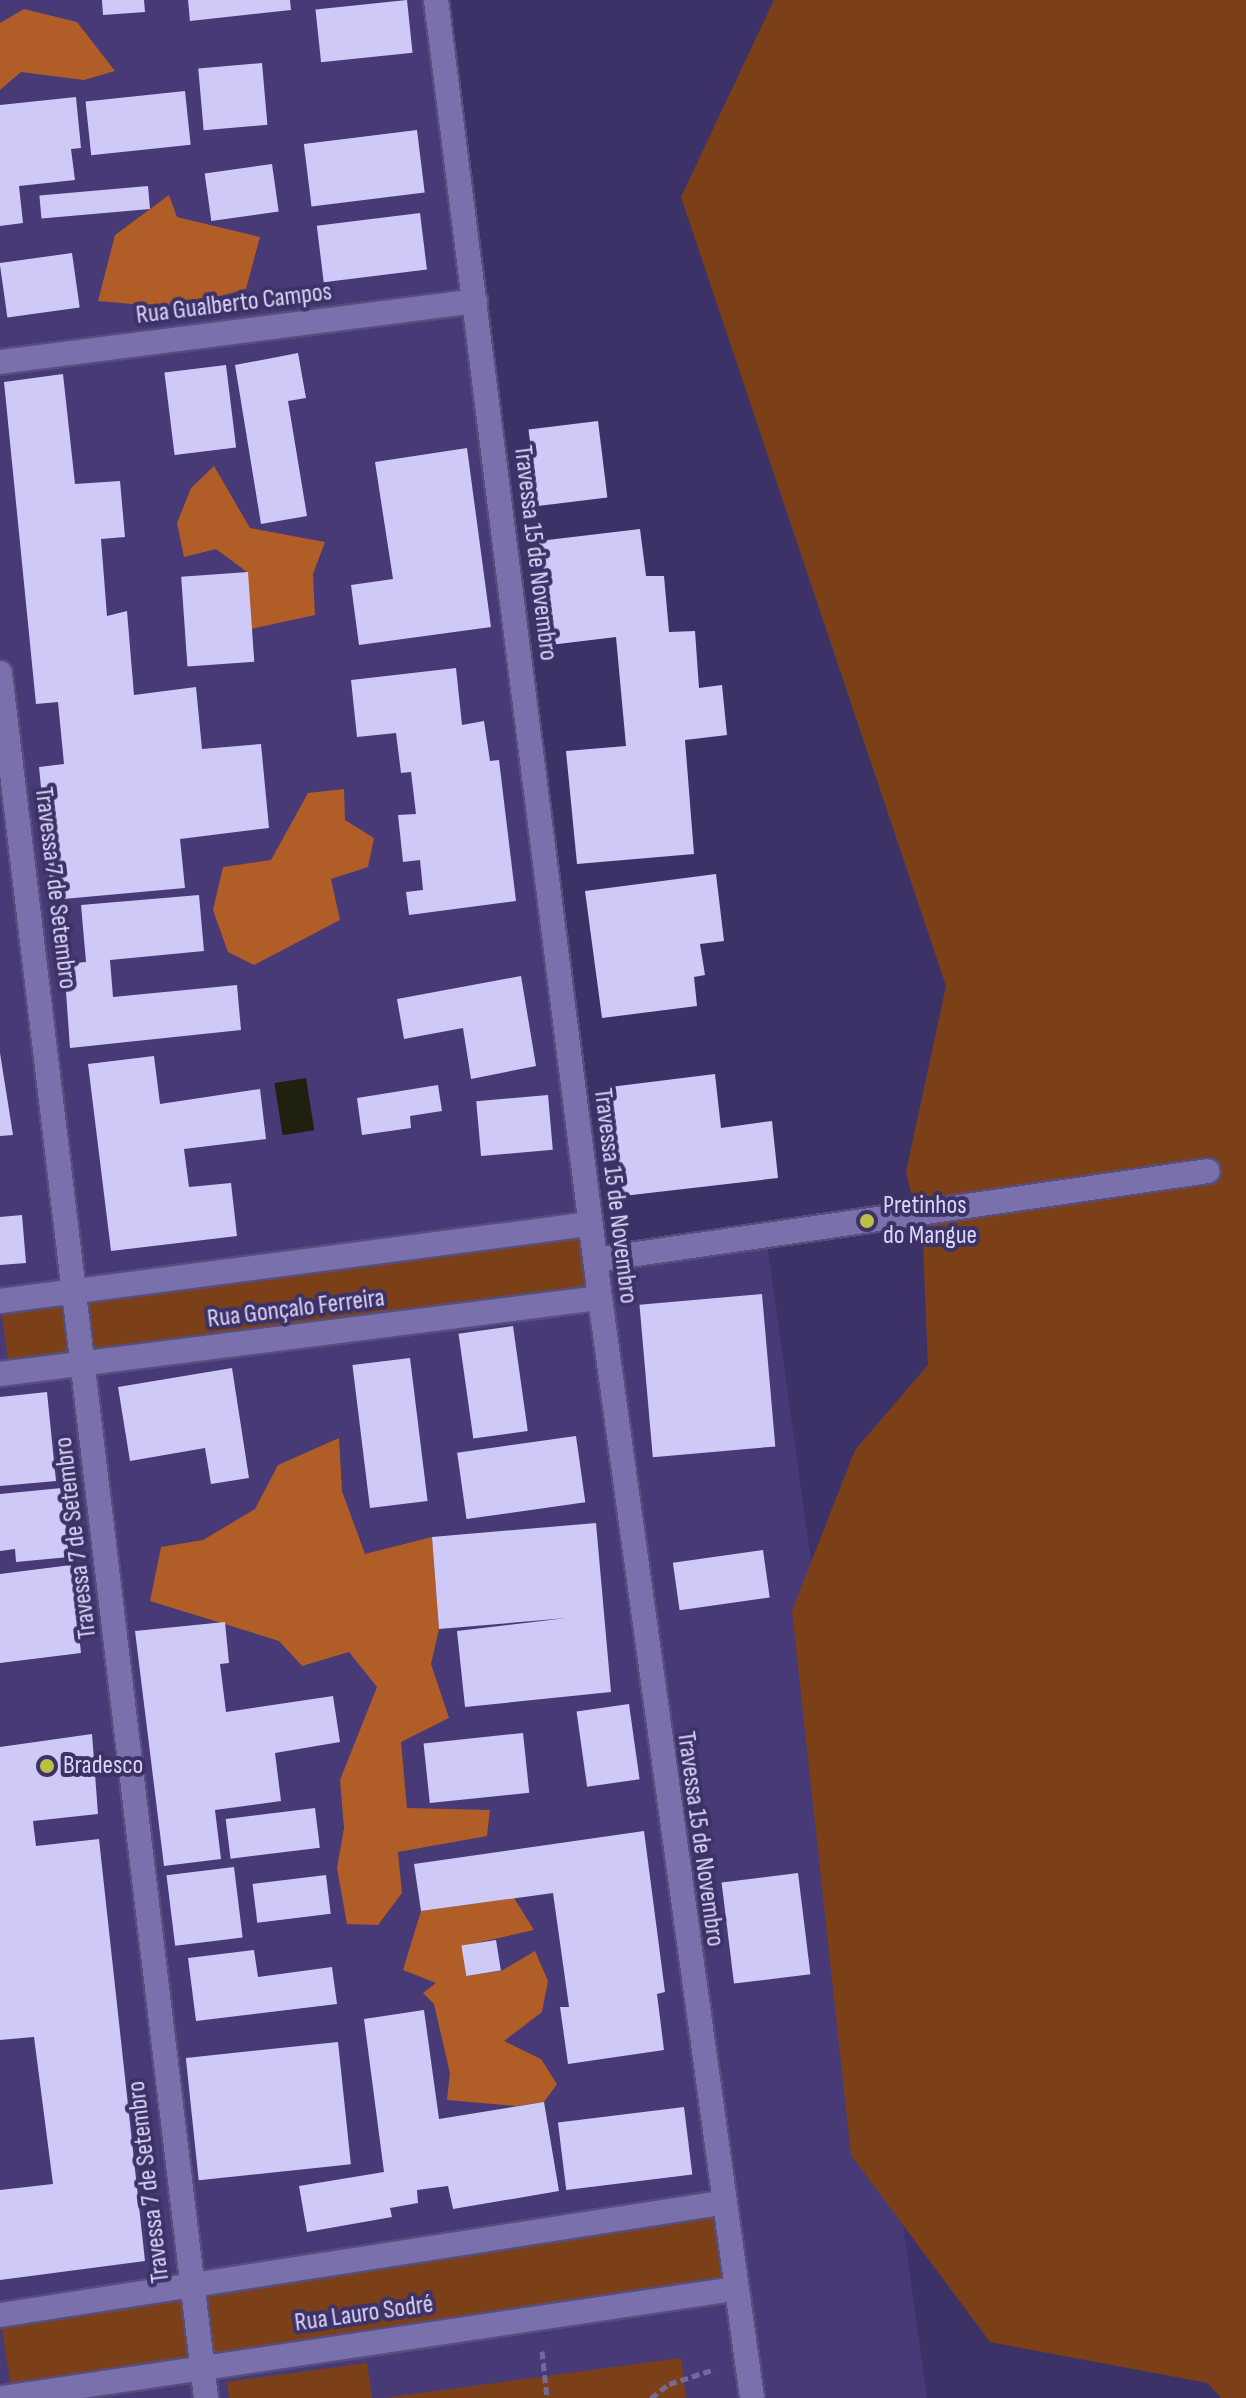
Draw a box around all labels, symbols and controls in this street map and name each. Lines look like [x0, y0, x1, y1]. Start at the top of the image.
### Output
street label: Rua Gualberto Campos [134, 277, 334, 331]
street label: Travessa 15 de Novembro [506, 444, 564, 662]
street label: Travessa 7 de Setembro [27, 785, 83, 991]
street label: Travessa 15 de Novembro [586, 1087, 644, 1305]
place label: Pretinhos do Mangue [883, 1190, 977, 1252]
marker: Pretinhos do Mangue [858, 1212, 876, 1230]
street label: Rua Gonçalo Ferreira [205, 1283, 387, 1335]
street label: Travessa 7 de Setembro [48, 1435, 104, 1641]
street label: Travessa 15 de Novembro [669, 1729, 731, 1949]
place label: Bradesco [63, 1750, 143, 1782]
marker: Bradesco [38, 1757, 56, 1775]
street label: Travessa 7 de Setembro [121, 2079, 177, 2285]
street label: Rua Lauro Sodré [293, 2289, 435, 2339]

